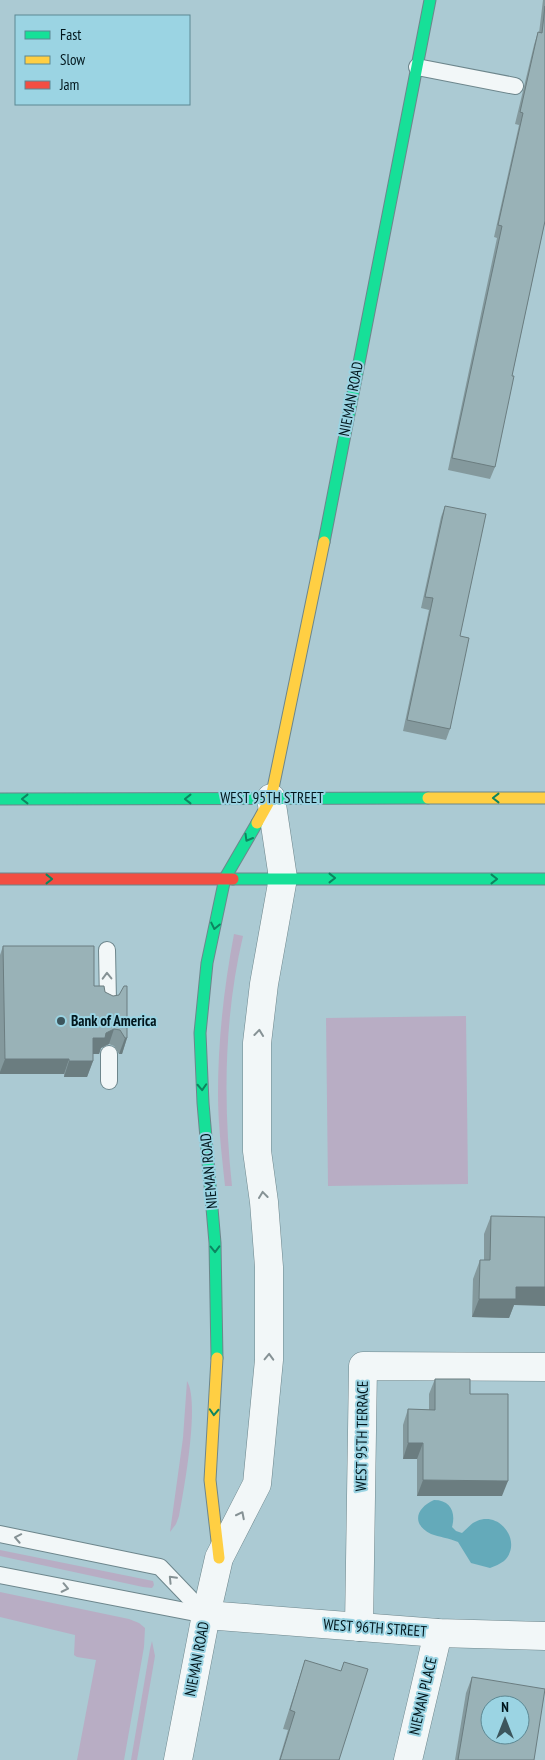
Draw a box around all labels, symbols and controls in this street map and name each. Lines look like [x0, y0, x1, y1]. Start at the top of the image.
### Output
legend [15, 15, 190, 105]
text: Fast [60, 25, 81, 44]
text: Slow [60, 50, 85, 69]
text: Jam [59, 75, 79, 94]
street label: NIEMAN ROAD [334, 360, 367, 438]
street label: WEST 95TH STREET [220, 788, 324, 807]
one-way arrow [492, 793, 500, 803]
one-way arrow [21, 794, 28, 804]
one-way arrow [183, 794, 191, 804]
one-way arrow [245, 833, 255, 842]
one-way arrow [328, 873, 336, 883]
one-way arrow [45, 874, 53, 884]
one-way arrow [491, 874, 499, 884]
one-way arrow [210, 922, 221, 930]
one-way arrow [102, 972, 112, 980]
place label: Bank of America [71, 1011, 156, 1030]
marker: Bank of America [55, 1015, 67, 1027]
one-way arrow [253, 1028, 264, 1036]
one-way arrow [197, 1084, 208, 1092]
street label: NIEMAN ROAD [196, 1132, 221, 1210]
one-way arrow [258, 1190, 269, 1198]
one-way arrow [210, 1245, 221, 1253]
one-way arrow [263, 1353, 274, 1361]
street label: WEST 95TH TERRACE [351, 1381, 372, 1491]
one-way arrow [208, 1408, 219, 1416]
one-way arrow [235, 1511, 245, 1520]
one-way arrow [14, 1533, 23, 1543]
one-way arrow [169, 1576, 178, 1585]
one-way arrow [61, 1582, 69, 1593]
street label: WEST 96TH STREET [323, 1614, 428, 1641]
street label: NIEMAN ROAD [180, 1620, 213, 1698]
street label: NIEMAN PLACE [404, 1655, 441, 1737]
north arrow [480, 1695, 530, 1745]
text: N [501, 1698, 509, 1716]

